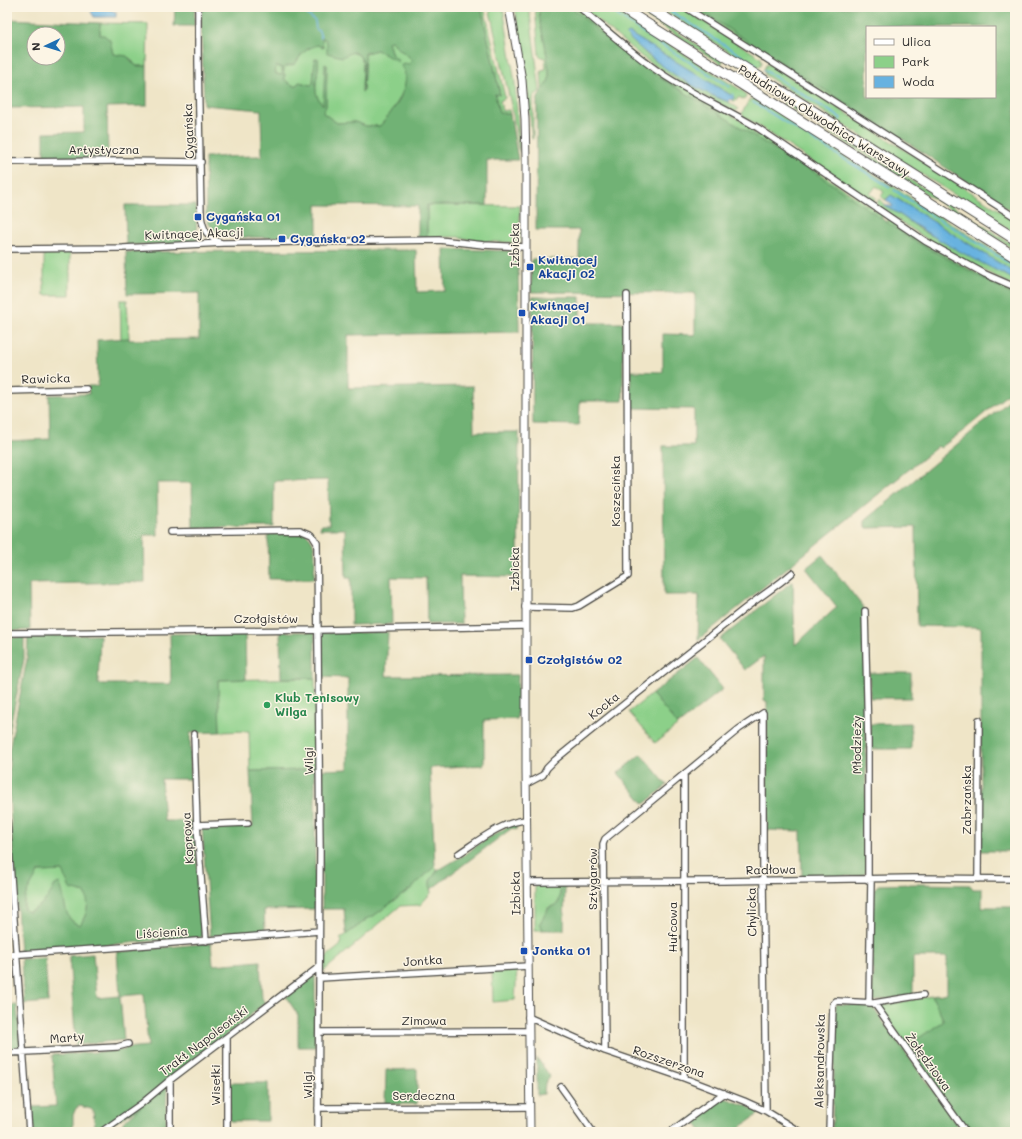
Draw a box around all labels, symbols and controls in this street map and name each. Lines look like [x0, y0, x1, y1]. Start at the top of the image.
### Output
north arrow [26, 26, 66, 66]
legend [866, 26, 996, 98]
text: Ulica [902, 33, 931, 49]
text: N [28, 42, 43, 51]
text: Park [902, 53, 929, 69]
street label: Południowa Obwodnica Warszawy [736, 60, 914, 180]
text: Woda [902, 73, 935, 89]
street label: Cygańska [179, 103, 197, 159]
street label: Artystyczna [68, 141, 140, 157]
place label: Cygańska 01 [206, 208, 280, 224]
marker: Cygańska 01 [193, 212, 203, 222]
street label: Kwitnącej Akacji [144, 223, 244, 243]
street label: Izbicka [506, 223, 522, 267]
place label: Cygańska 02 [290, 230, 366, 246]
marker: Cygańska 02 [277, 234, 287, 244]
place label: Kwitnącej Akacji 02 [538, 251, 598, 281]
marker: Kwitnącej Akacji 02 [525, 262, 535, 272]
place label: Kwitnącej Akacji 01 [530, 297, 590, 327]
marker: Kwitnącej Akacji 01 [517, 308, 527, 318]
street label: Rawicka [21, 369, 71, 387]
street label: Koszęcińska [607, 455, 623, 527]
street label: Izbicka [506, 547, 522, 591]
street label: Czołgistów [234, 610, 298, 626]
place label: Czołgistów 02 [537, 651, 622, 667]
marker: Czołgistów 02 [524, 655, 534, 665]
street label: Kocka [585, 688, 622, 723]
place label: Klub Tenisowy Wilga [275, 689, 360, 719]
marker: Klub Tenisowy Wilga [262, 700, 272, 710]
street label: Młodzieży [848, 716, 864, 774]
street label: Wilgi [300, 747, 316, 775]
street label: Zabrzańska [958, 765, 974, 835]
street label: Koprowa [177, 812, 197, 864]
street label: Sztygarów [584, 848, 600, 910]
street label: Radłowa [746, 861, 796, 877]
street label: Izbicka [507, 871, 523, 915]
street label: Chylicka [743, 887, 759, 937]
street label: Hufcowa [664, 902, 680, 952]
street label: Liścienia [136, 922, 188, 942]
place label: Jontka 01 [532, 942, 591, 958]
marker: Jontka 01 [519, 946, 529, 956]
street label: Jontka [403, 951, 443, 969]
street label: Trakt Napoleoński [156, 1002, 251, 1079]
street label: Zimowa [401, 1012, 447, 1028]
street label: Aleksandrowska [810, 1013, 828, 1109]
street label: Marty [49, 1028, 85, 1046]
street label: Żołędziowa [902, 1029, 955, 1094]
street label: Rozszerzona [631, 1041, 708, 1081]
street label: Wisełki [207, 1064, 223, 1106]
street label: Wilgi [299, 1071, 315, 1099]
street label: Serdeczna [392, 1087, 456, 1103]

